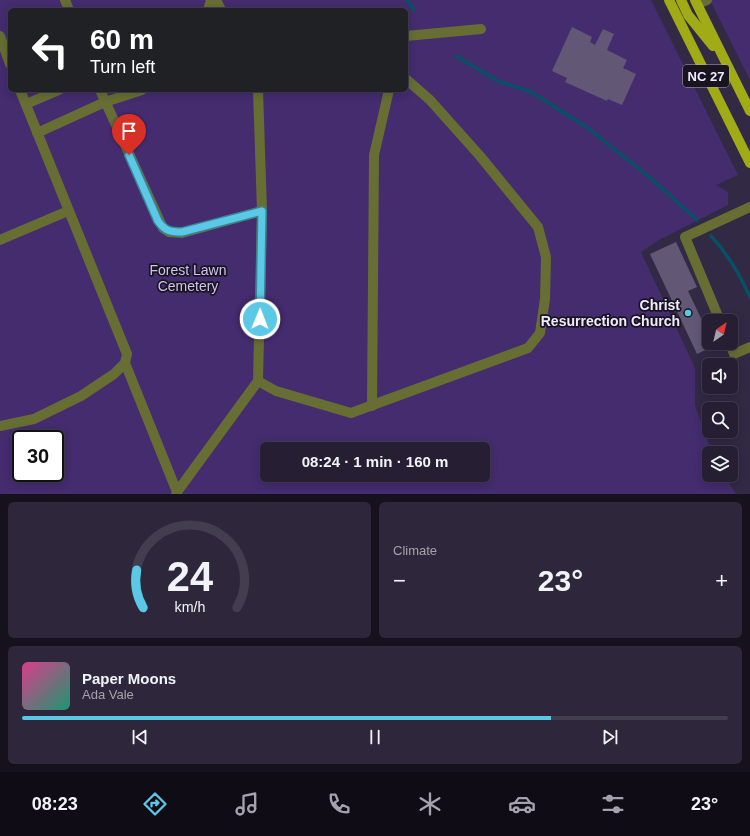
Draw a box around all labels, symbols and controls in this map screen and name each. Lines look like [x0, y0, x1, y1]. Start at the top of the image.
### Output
icon: left [24, 24, 76, 76]
text: 60 m [90, 24, 154, 55]
text: Turn left [90, 57, 155, 77]
road number: NC 27 [683, 65, 729, 87]
pin [112, 114, 146, 155]
icon: arrive [118, 120, 140, 142]
park label: Forest Lawn Cemetery [149, 262, 227, 294]
place label: Christ Resurrection Church [541, 297, 680, 329]
position arrow [239, 298, 281, 340]
marker: Christ Resurrection Church [683, 308, 693, 318]
north arrow [702, 314, 738, 350]
map controls [702, 314, 738, 482]
button: sound [702, 358, 738, 394]
button: search [702, 402, 738, 438]
speed limit sign: 30 [12, 430, 64, 482]
button: layers [702, 446, 738, 482]
text: 08:24 · 1 min · 160 m [302, 453, 448, 470]
text: Climate [393, 543, 437, 558]
text: 24 [166, 553, 213, 600]
text: 23° [538, 564, 583, 597]
text: − [393, 568, 406, 593]
text: + [715, 568, 728, 593]
text: km/h [174, 599, 205, 615]
text: Paper Moons [82, 670, 176, 687]
text: Ada Vale [82, 687, 134, 702]
icon: previous [129, 726, 151, 748]
icon: pause [364, 726, 386, 748]
icon: next [599, 726, 621, 748]
icon: directions [141, 790, 169, 818]
icon: music [233, 790, 261, 818]
icon: phone [325, 790, 353, 818]
icon: climate [416, 790, 444, 818]
icon: car [508, 790, 536, 818]
icon: filters [599, 790, 627, 818]
text: 08:23 [32, 794, 78, 814]
text: 23° [691, 794, 718, 814]

